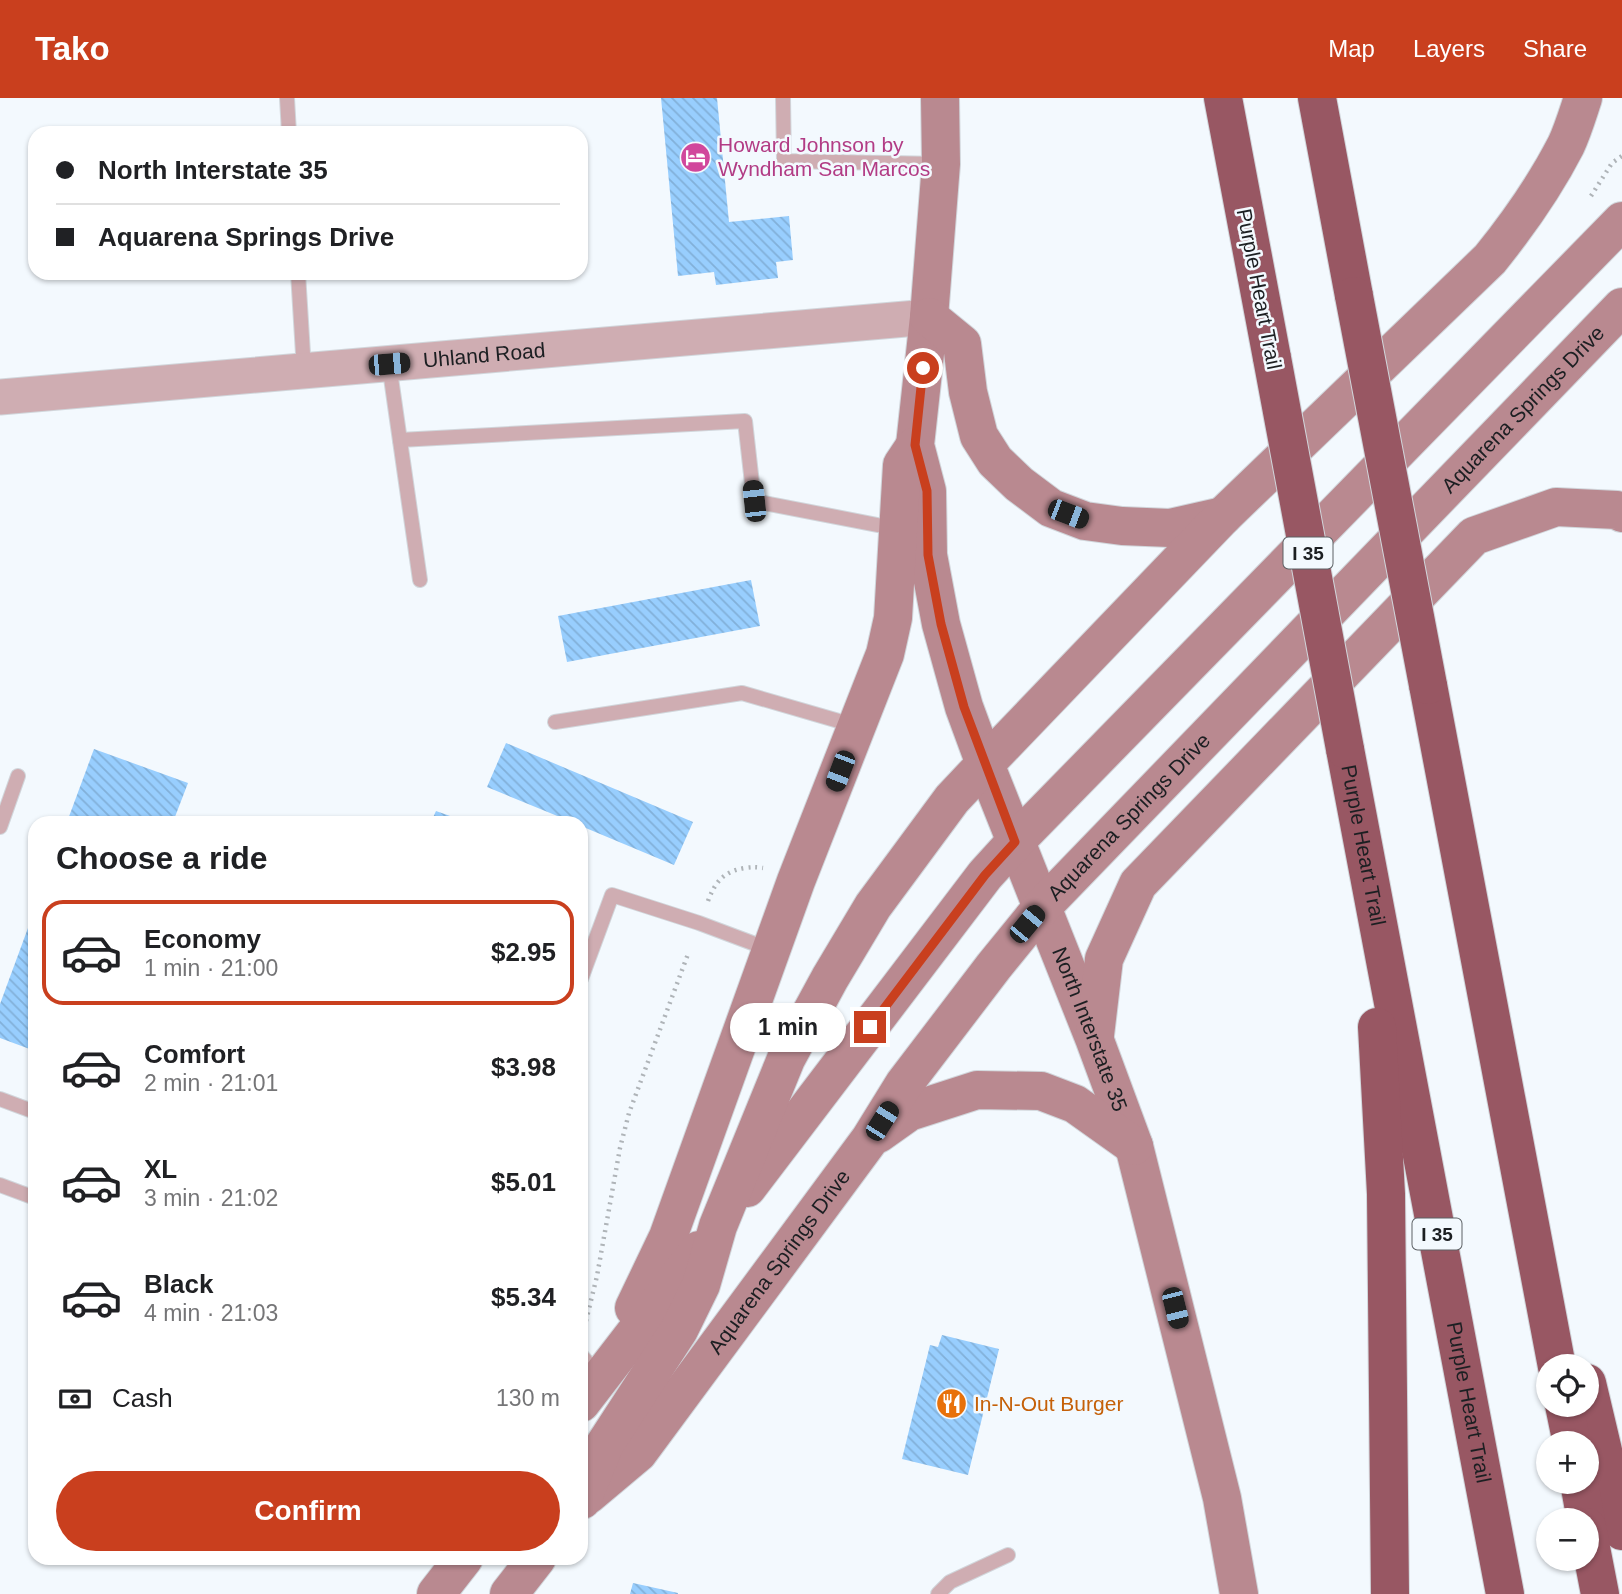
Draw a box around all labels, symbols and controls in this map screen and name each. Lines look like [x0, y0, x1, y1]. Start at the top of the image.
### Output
text: Tako [35, 30, 110, 67]
text: Map [1328, 35, 1375, 62]
text: Layers [1413, 35, 1485, 62]
text: Share [1523, 35, 1587, 62]
place label: Howard Johnson by Wyndham San Marcos [718, 133, 930, 180]
hotel icon: Howard Johnson by Wyndham San Marcos [678, 140, 712, 174]
text: North Interstate 35 [98, 155, 328, 185]
street label: Purple Heart Trail [1233, 207, 1286, 371]
text: Aquarena Springs Drive [98, 222, 394, 252]
street label: Aquarena Springs Drive [1437, 321, 1609, 497]
street label: Uhland Road [422, 338, 546, 372]
car [368, 352, 411, 376]
route start [907, 352, 939, 384]
car [742, 479, 767, 523]
car [1045, 497, 1092, 531]
road number: I 35 [1284, 538, 1332, 568]
street label: Aquarena Springs Drive [1043, 728, 1214, 905]
car [823, 748, 858, 794]
street label: Purple Heart Trail [1337, 763, 1390, 928]
text: Choose a ride [56, 840, 268, 876]
car [1006, 901, 1049, 947]
icon: car [60, 921, 123, 984]
text: Economy [144, 924, 261, 954]
text: $2.95 [491, 937, 556, 967]
street label: North Interstate 35 [1048, 944, 1132, 1114]
text: 1 min · 21:00 [144, 955, 278, 981]
callout: 1 min [730, 1002, 846, 1052]
route end [854, 1011, 886, 1043]
text: 1 min [758, 1014, 818, 1040]
icon: car [60, 1036, 123, 1099]
text: Comfort [144, 1039, 245, 1069]
text: $3.98 [491, 1052, 556, 1082]
text: 2 min · 21:01 [144, 1070, 278, 1096]
car [862, 1098, 903, 1144]
icon: car [60, 1151, 123, 1214]
text: XL [144, 1154, 177, 1184]
street label: Aquarena Springs Drive [703, 1165, 854, 1358]
text: $5.01 [491, 1167, 556, 1197]
text: 3 min · 21:02 [144, 1185, 278, 1211]
road number: I 35 [1412, 1218, 1462, 1250]
icon: car [60, 1266, 123, 1329]
text: Black [144, 1269, 213, 1299]
text: $5.34 [491, 1282, 556, 1312]
car [1160, 1285, 1191, 1331]
text: 4 min · 21:03 [144, 1300, 278, 1326]
street label: Purple Heart Trail [1443, 1320, 1496, 1485]
map controls [1536, 1354, 1599, 1571]
button: locate [1536, 1354, 1599, 1417]
icon: cash [56, 1380, 94, 1418]
text: Cash [112, 1383, 173, 1413]
text: 130 m [496, 1385, 560, 1411]
restaurant icon: In-N-Out Burger [934, 1387, 968, 1421]
place label: In-N-Out Burger [974, 1392, 1123, 1415]
button: + [1536, 1431, 1599, 1494]
button: Confirm [56, 1471, 560, 1551]
button: − [1536, 1508, 1599, 1571]

